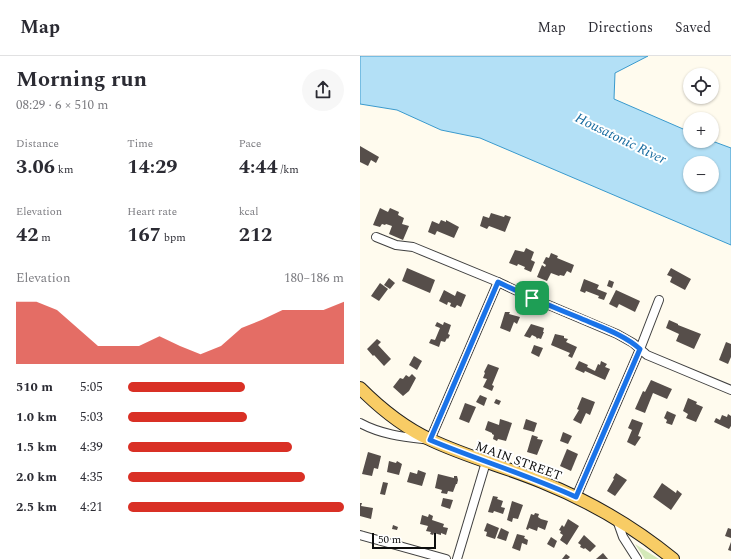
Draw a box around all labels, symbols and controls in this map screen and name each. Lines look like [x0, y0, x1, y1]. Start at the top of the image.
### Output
text: Map [20, 13, 60, 42]
text: Map [538, 17, 566, 38]
text: Directions [588, 17, 653, 38]
text: Saved [675, 17, 711, 38]
text: Morning run [16, 63, 147, 96]
map controls [683, 68, 719, 192]
button: locate [683, 68, 719, 104]
button: share [302, 69, 344, 111]
text: 08:29 · 6 × 510 m [16, 95, 108, 115]
water label: Housatonic River [572, 107, 670, 170]
button: + [683, 112, 719, 148]
text: Distance [16, 135, 59, 152]
text: Time [127, 135, 153, 152]
text: Pace [239, 135, 261, 152]
text: 3.06 [16, 152, 55, 182]
text: 14:29 [127, 152, 178, 182]
text: 4:44 [239, 152, 278, 182]
button: − [683, 156, 719, 192]
text: km [55, 161, 73, 178]
text: /km [278, 161, 299, 178]
text: Elevation [16, 203, 62, 220]
text: Heart rate [127, 203, 177, 220]
text: kcal [239, 203, 258, 220]
text: 42 [16, 220, 38, 250]
text: 167 [127, 220, 161, 250]
text: 212 [239, 220, 272, 250]
text: m [38, 229, 51, 246]
text: bpm [161, 229, 186, 246]
text: Elevation [16, 268, 70, 288]
text: 180–186 m [284, 268, 344, 288]
pin [515, 281, 549, 315]
icon: arrive [521, 287, 543, 309]
text: 510 m [16, 377, 53, 397]
text: 5:05 [80, 377, 103, 397]
text: 1.0 km [16, 407, 57, 427]
text: 5:03 [80, 407, 103, 427]
street label: MAIN STREET [473, 436, 565, 486]
text: 1.5 km [16, 437, 57, 457]
text: 4:39 [80, 437, 103, 457]
text: 2.0 km [16, 467, 57, 487]
text: 4:35 [80, 467, 103, 487]
text: 2.5 km [16, 497, 57, 517]
text: 4:21 [80, 497, 103, 517]
scale bar [372, 531, 436, 550]
text: 50 m [378, 531, 401, 548]

